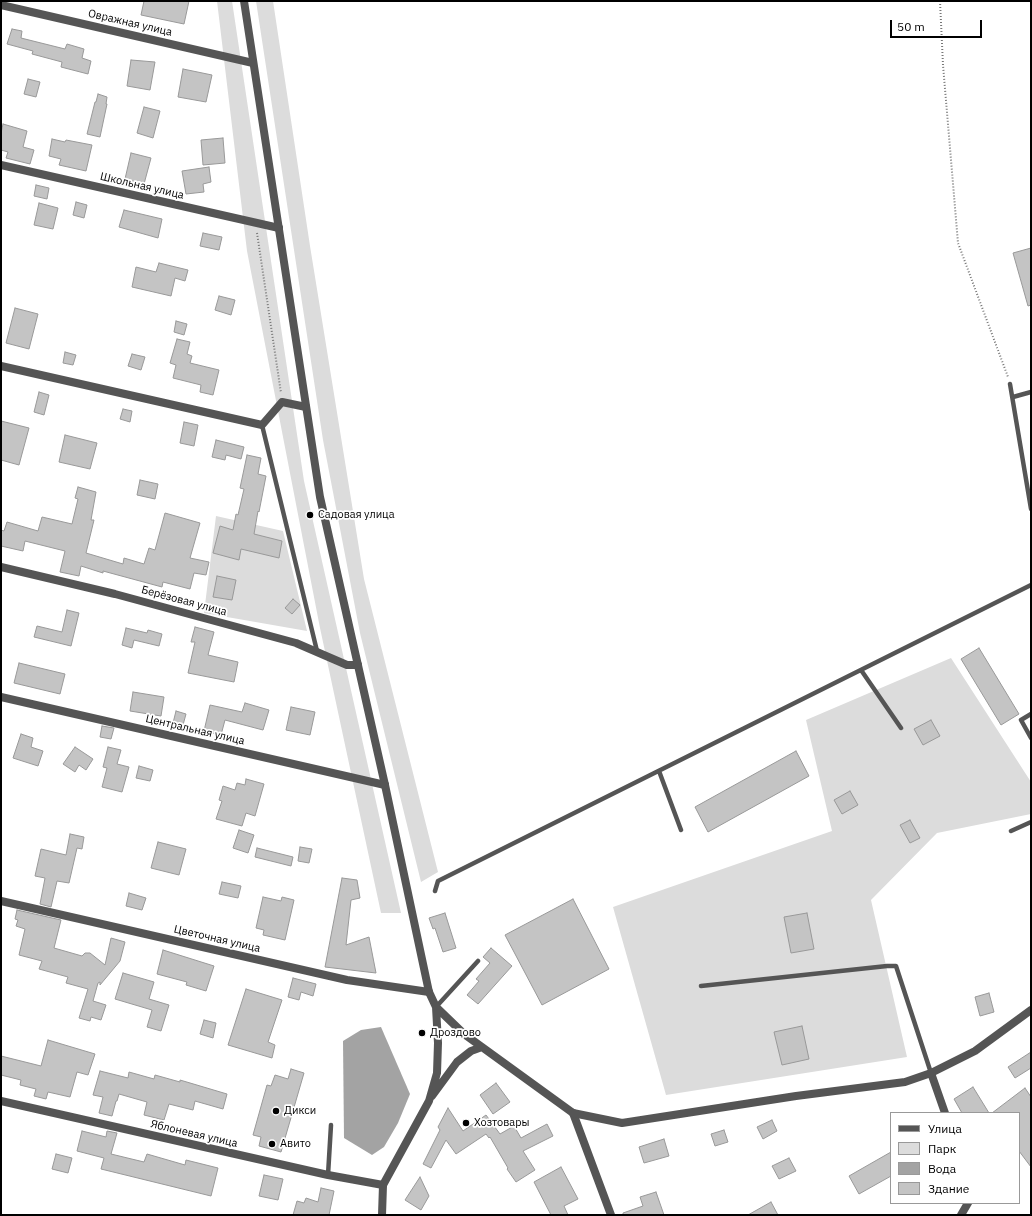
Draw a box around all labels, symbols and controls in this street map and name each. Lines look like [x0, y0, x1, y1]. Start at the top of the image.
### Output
street label: Овражная улица [87, 7, 173, 39]
scale bar [892, 12, 984, 38]
text: 50 m [897, 19, 925, 34]
street label: Школьная улица [99, 170, 185, 202]
place label: Садовая улица [318, 508, 395, 522]
marker: Садовая улица [305, 510, 315, 520]
street label: Берёзовая улица [140, 583, 228, 619]
street label: Центральная улица [144, 712, 246, 748]
street label: Цветочная улица [172, 923, 262, 955]
place label: Дроздово [430, 1026, 481, 1040]
marker: Дроздово [417, 1028, 427, 1038]
place label: Дикси [284, 1104, 316, 1118]
marker: Дикси [271, 1106, 281, 1116]
legend [890, 1112, 1020, 1204]
place label: Хозтовары [474, 1116, 530, 1130]
street label: Яблоневая улица [149, 1118, 239, 1150]
marker: Хозтовары [461, 1118, 471, 1128]
text: Улица [928, 1121, 962, 1136]
place label: Авито [280, 1137, 311, 1151]
marker: Авито [267, 1139, 277, 1149]
text: Парк [928, 1141, 956, 1156]
text: Вода [928, 1161, 956, 1176]
text: Здание [928, 1181, 969, 1196]

